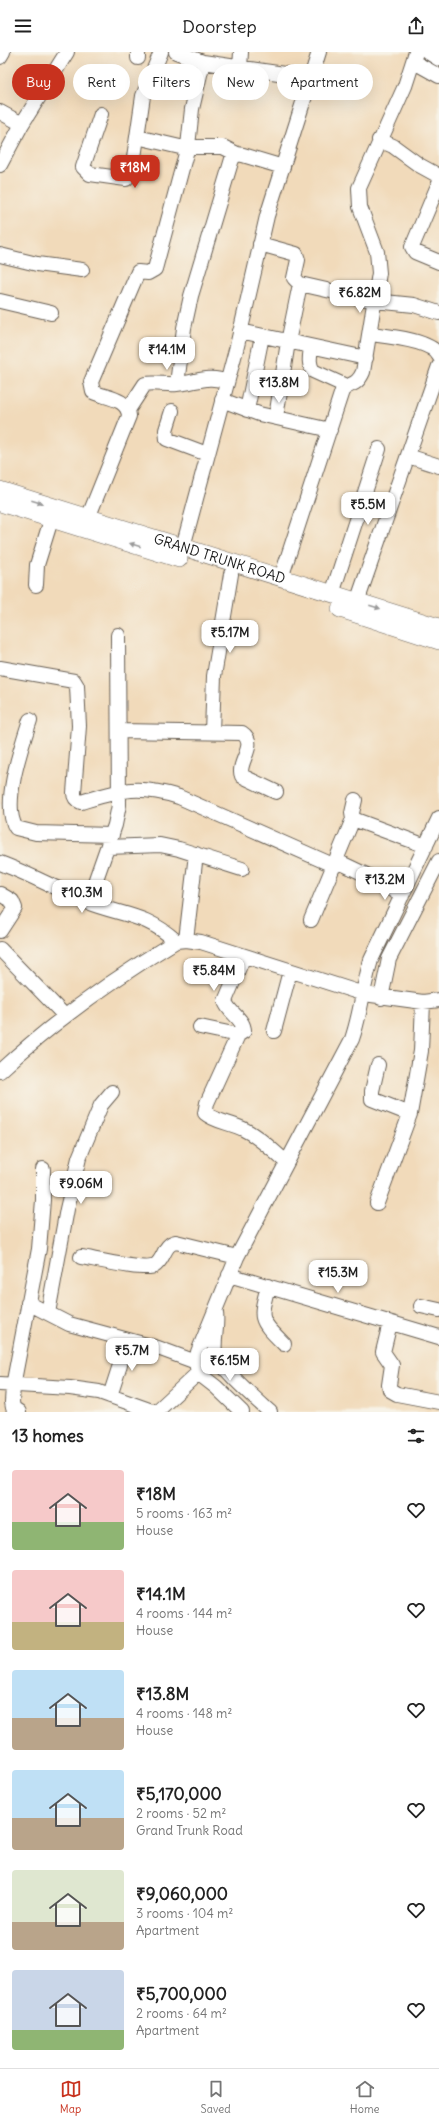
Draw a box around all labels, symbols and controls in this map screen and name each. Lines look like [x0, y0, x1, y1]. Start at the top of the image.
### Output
icon: menu [12, 15, 34, 37]
text: Doorstep [182, 15, 257, 38]
icon: share [405, 15, 427, 37]
chip: Buy [12, 64, 65, 100]
chip: Rent [73, 64, 130, 100]
chip: Filters [138, 64, 204, 100]
chip: New [212, 64, 269, 100]
chip: Apartment [277, 64, 373, 100]
pin: ₹18M [111, 155, 159, 189]
text: ₹18M [120, 159, 150, 176]
pin: ₹6.82M [327, 280, 393, 314]
text: ₹6.82M [339, 284, 381, 301]
pin: ₹14.1M [134, 337, 200, 371]
text: ₹14.1M [148, 341, 186, 358]
pin: ₹13.8M [246, 370, 312, 404]
text: ₹13.8M [259, 374, 299, 391]
pin: ₹5.5M [340, 492, 396, 526]
text: ₹5.5M [350, 496, 386, 513]
one-way arrow [31, 499, 43, 505]
street label: GRAND TRUNK ROAD [151, 530, 288, 588]
one-way arrow [128, 542, 140, 548]
one-way arrow [369, 605, 381, 611]
pin: ₹5.17M [197, 620, 263, 654]
text: ₹5.17M [210, 624, 250, 641]
pin: ₹13.2M [352, 867, 418, 901]
text: ₹13.2M [365, 871, 405, 888]
pin: ₹10.3M [49, 880, 115, 914]
text: ₹10.3M [61, 884, 103, 901]
pin: ₹5.84M [181, 958, 247, 992]
text: ₹5.84M [192, 962, 236, 979]
pin: ₹9.06M [48, 1171, 114, 1205]
text: ₹9.06M [59, 1175, 103, 1192]
pin: ₹15.3M [305, 1260, 371, 1294]
text: ₹15.3M [318, 1264, 358, 1281]
pin: ₹5.7M [104, 1338, 160, 1372]
text: ₹5.7M [115, 1342, 149, 1359]
pin: ₹6.15M [197, 1348, 263, 1382]
text: ₹6.15M [210, 1352, 250, 1369]
text: 13 homes [12, 1425, 84, 1447]
icon: filters [405, 1425, 427, 1447]
text: ₹18M [136, 1483, 176, 1505]
icon: home [44, 1486, 92, 1534]
icon: heart [405, 1499, 427, 1521]
text: 5 rooms · 163 m² [136, 1505, 232, 1522]
text: House [136, 1522, 173, 1539]
text: ₹14.1M [136, 1583, 186, 1605]
icon: home [44, 1586, 92, 1634]
icon: heart [405, 1599, 427, 1621]
text: 4 rooms · 144 m² [136, 1605, 232, 1622]
text: House [136, 1622, 173, 1639]
text: ₹13.8M [136, 1683, 189, 1705]
icon: home [44, 1686, 92, 1734]
icon: heart [405, 1699, 427, 1721]
text: 4 rooms · 148 m² [136, 1705, 232, 1722]
text: House [136, 1722, 173, 1739]
text: ₹5,170,000 [136, 1783, 222, 1805]
icon: home [44, 1786, 92, 1834]
icon: heart [405, 1799, 427, 1821]
text: 2 rooms · 52 m² [136, 1805, 226, 1822]
text: Grand Trunk Road [136, 1822, 243, 1839]
text: ₹9,060,000 [136, 1883, 228, 1905]
icon: home [44, 1886, 92, 1934]
icon: heart [405, 1899, 427, 1921]
text: 3 rooms · 104 m² [136, 1905, 233, 1922]
text: Apartment [136, 1922, 199, 1939]
text: ₹5,700,000 [136, 1983, 227, 2005]
icon: home [44, 1986, 92, 2034]
icon: heart [405, 1999, 427, 2021]
text: 2 rooms · 64 m² [136, 2005, 227, 2022]
text: Apartment [136, 2022, 199, 2039]
tab: Map [60, 2078, 82, 2116]
tab: Saved [201, 2078, 231, 2116]
tab: Home [350, 2078, 379, 2116]

